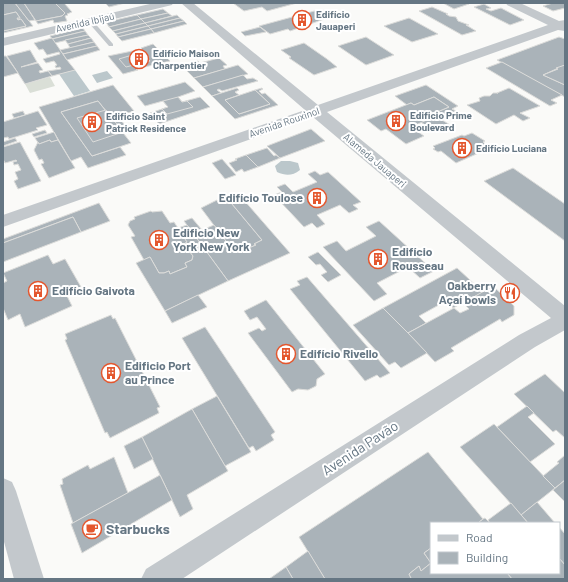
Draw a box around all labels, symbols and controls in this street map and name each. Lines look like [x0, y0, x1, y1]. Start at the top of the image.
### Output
place label: Edifício Jauaperi [316, 8, 356, 32]
street label: Avenida Ibijaú [55, 9, 115, 35]
building icon: Edifício Jauaperi [291, 9, 313, 31]
place label: Edifício Maison Charpentier [153, 47, 220, 71]
building icon: Edifício Maison Charpentier [128, 48, 150, 70]
street label: Avenida Rouxinol [247, 104, 321, 140]
place label: Edificio Prime Boulevard [410, 109, 473, 133]
place label: Edificio Saint Patrick Residence [106, 110, 187, 134]
building icon: Edificio Prime Boulevard [385, 110, 407, 132]
building icon: Edificio Saint Patrick Residence [81, 111, 103, 133]
street label: Alameda Jauaperi [341, 130, 409, 190]
building icon: Edifício Luciana [451, 137, 473, 159]
place label: Edifício Luciana [476, 142, 547, 154]
building icon: Edifício Toulose [306, 187, 328, 209]
place label: Edifício Toulose [219, 190, 303, 204]
place label: Edificio New York New York [173, 225, 250, 253]
building icon: Edificio New York New York [148, 229, 170, 251]
place label: Edifício Rousseau [392, 244, 444, 272]
building icon: Edifício Rousseau [367, 248, 389, 270]
place label: Oakberry Açaí bowls [439, 278, 496, 306]
building icon: Edifício Gaivota [27, 280, 49, 302]
restaurant icon: Oakberry Açaí bowls [499, 282, 521, 304]
place label: Edifício Gaivota [52, 283, 135, 297]
building icon: Edifício Rivello [275, 343, 297, 365]
place label: Edifício Rivello [300, 346, 379, 360]
place label: Edificio Port au Prince [125, 358, 191, 386]
building icon: Edificio Port au Prince [100, 362, 122, 384]
street label: Avenida Pavão [319, 417, 401, 478]
cafe icon: Starbucks [81, 518, 103, 540]
place label: Starbucks [106, 520, 170, 537]
legend [430, 522, 560, 574]
text: Road [466, 530, 493, 544]
text: Building [466, 550, 508, 564]

